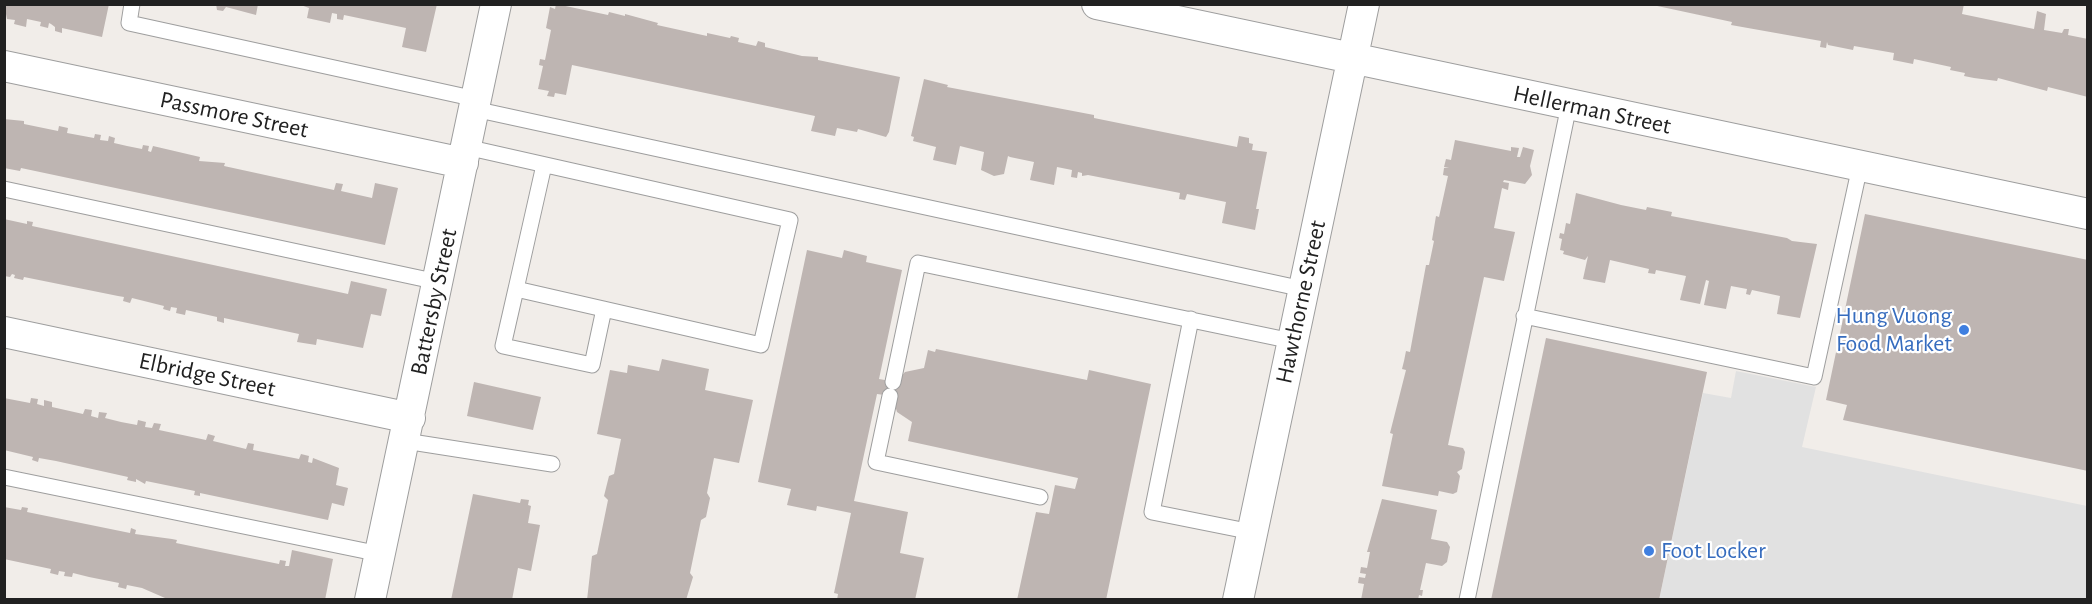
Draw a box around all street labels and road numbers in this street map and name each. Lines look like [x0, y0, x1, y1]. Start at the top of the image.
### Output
street label: Hellerman Street [1510, 79, 1674, 141]
street label: Passmore Street [157, 85, 311, 145]
street label: Hawthorne Street [1270, 218, 1332, 386]
street label: Battersby Street [404, 226, 464, 378]
street label: Elbridge Street [136, 346, 278, 404]

